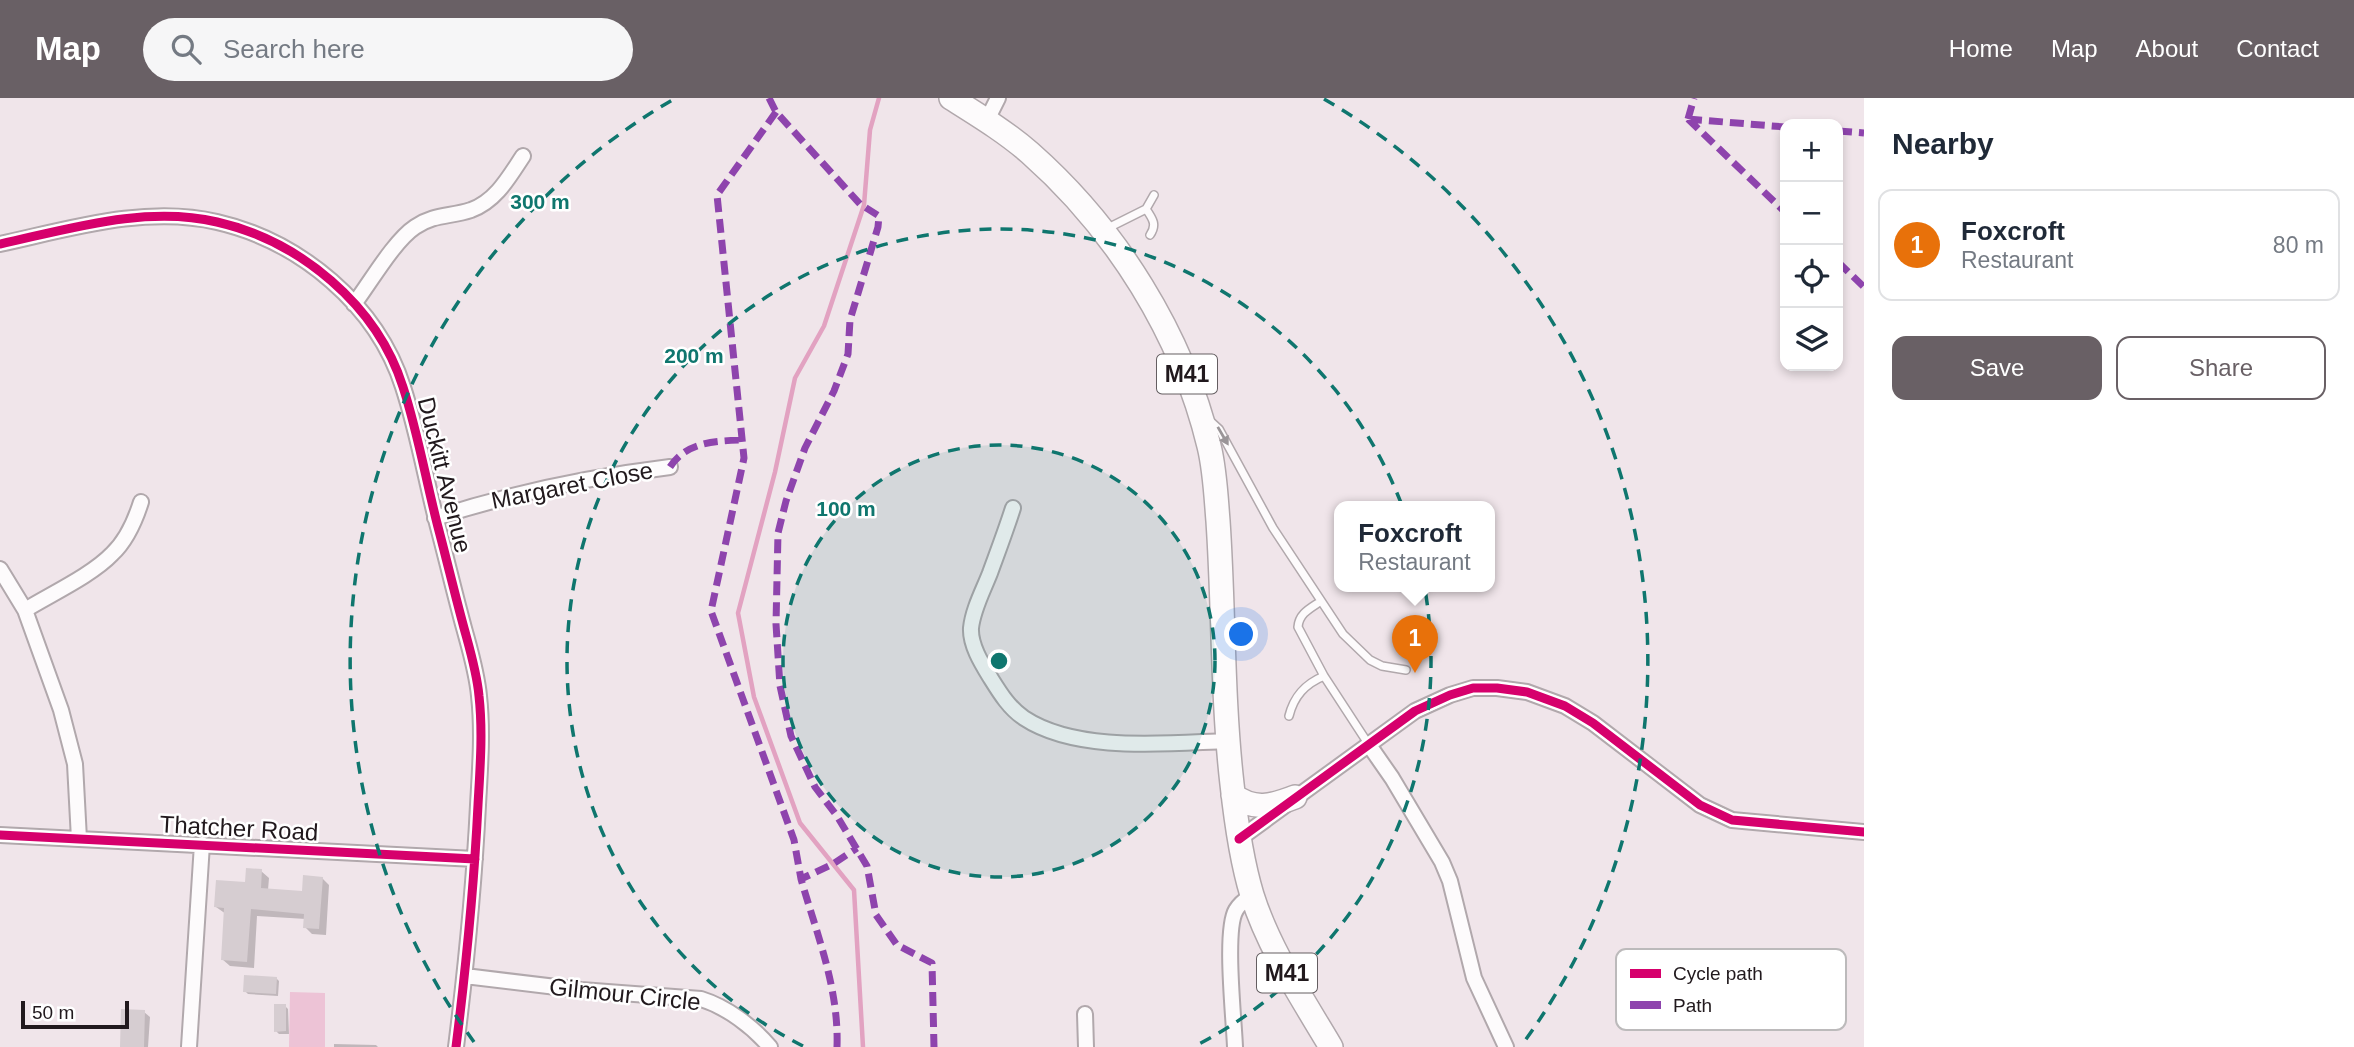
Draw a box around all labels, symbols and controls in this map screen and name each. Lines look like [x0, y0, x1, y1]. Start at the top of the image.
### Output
search box [143, 18, 633, 81]
text: Map [35, 30, 101, 67]
icon: search [167, 30, 205, 68]
text: Search here [223, 34, 365, 64]
text: Home [1949, 35, 2013, 62]
text: Map [2051, 35, 2098, 62]
text: About [2136, 35, 2198, 62]
text: Contact [2236, 35, 2319, 62]
map controls [1780, 119, 1843, 371]
button: + [1780, 119, 1843, 182]
text: Nearby [1892, 127, 1994, 160]
button: − [1780, 182, 1843, 245]
text: 300 m [510, 190, 570, 213]
text: Foxcroft [1961, 216, 2065, 246]
text: 1 [1911, 232, 1923, 258]
text: 80 m [2273, 232, 2324, 258]
button: locate [1780, 245, 1843, 308]
text: Restaurant [1961, 247, 2074, 273]
button: layers [1780, 308, 1843, 371]
button: Save [1892, 336, 2102, 400]
button: Share [2116, 336, 2326, 400]
text: 200 m [664, 344, 724, 367]
road number: M41 [1157, 354, 1217, 394]
street label: Duckitt Avenue [413, 394, 477, 556]
one-way arrow [1217, 427, 1229, 446]
street label: Margaret Close [489, 456, 655, 514]
text: 100 m [816, 497, 876, 520]
popup [1334, 501, 1495, 592]
text: Foxcroft [1358, 518, 1462, 548]
text: Restaurant [1358, 549, 1471, 575]
pin: 1 [1392, 615, 1438, 673]
your location [1224, 617, 1258, 651]
centre of rings [987, 649, 1011, 673]
street label: Thatcher Road [159, 810, 319, 846]
legend [1616, 949, 1846, 1030]
road number: M41 [1257, 954, 1317, 992]
text: Cycle path [1673, 963, 1763, 984]
street label: Gilmour Circle [548, 973, 702, 1015]
text: Path [1673, 995, 1712, 1016]
scale bar [21, 998, 130, 1030]
text: 50 m [32, 1002, 74, 1023]

